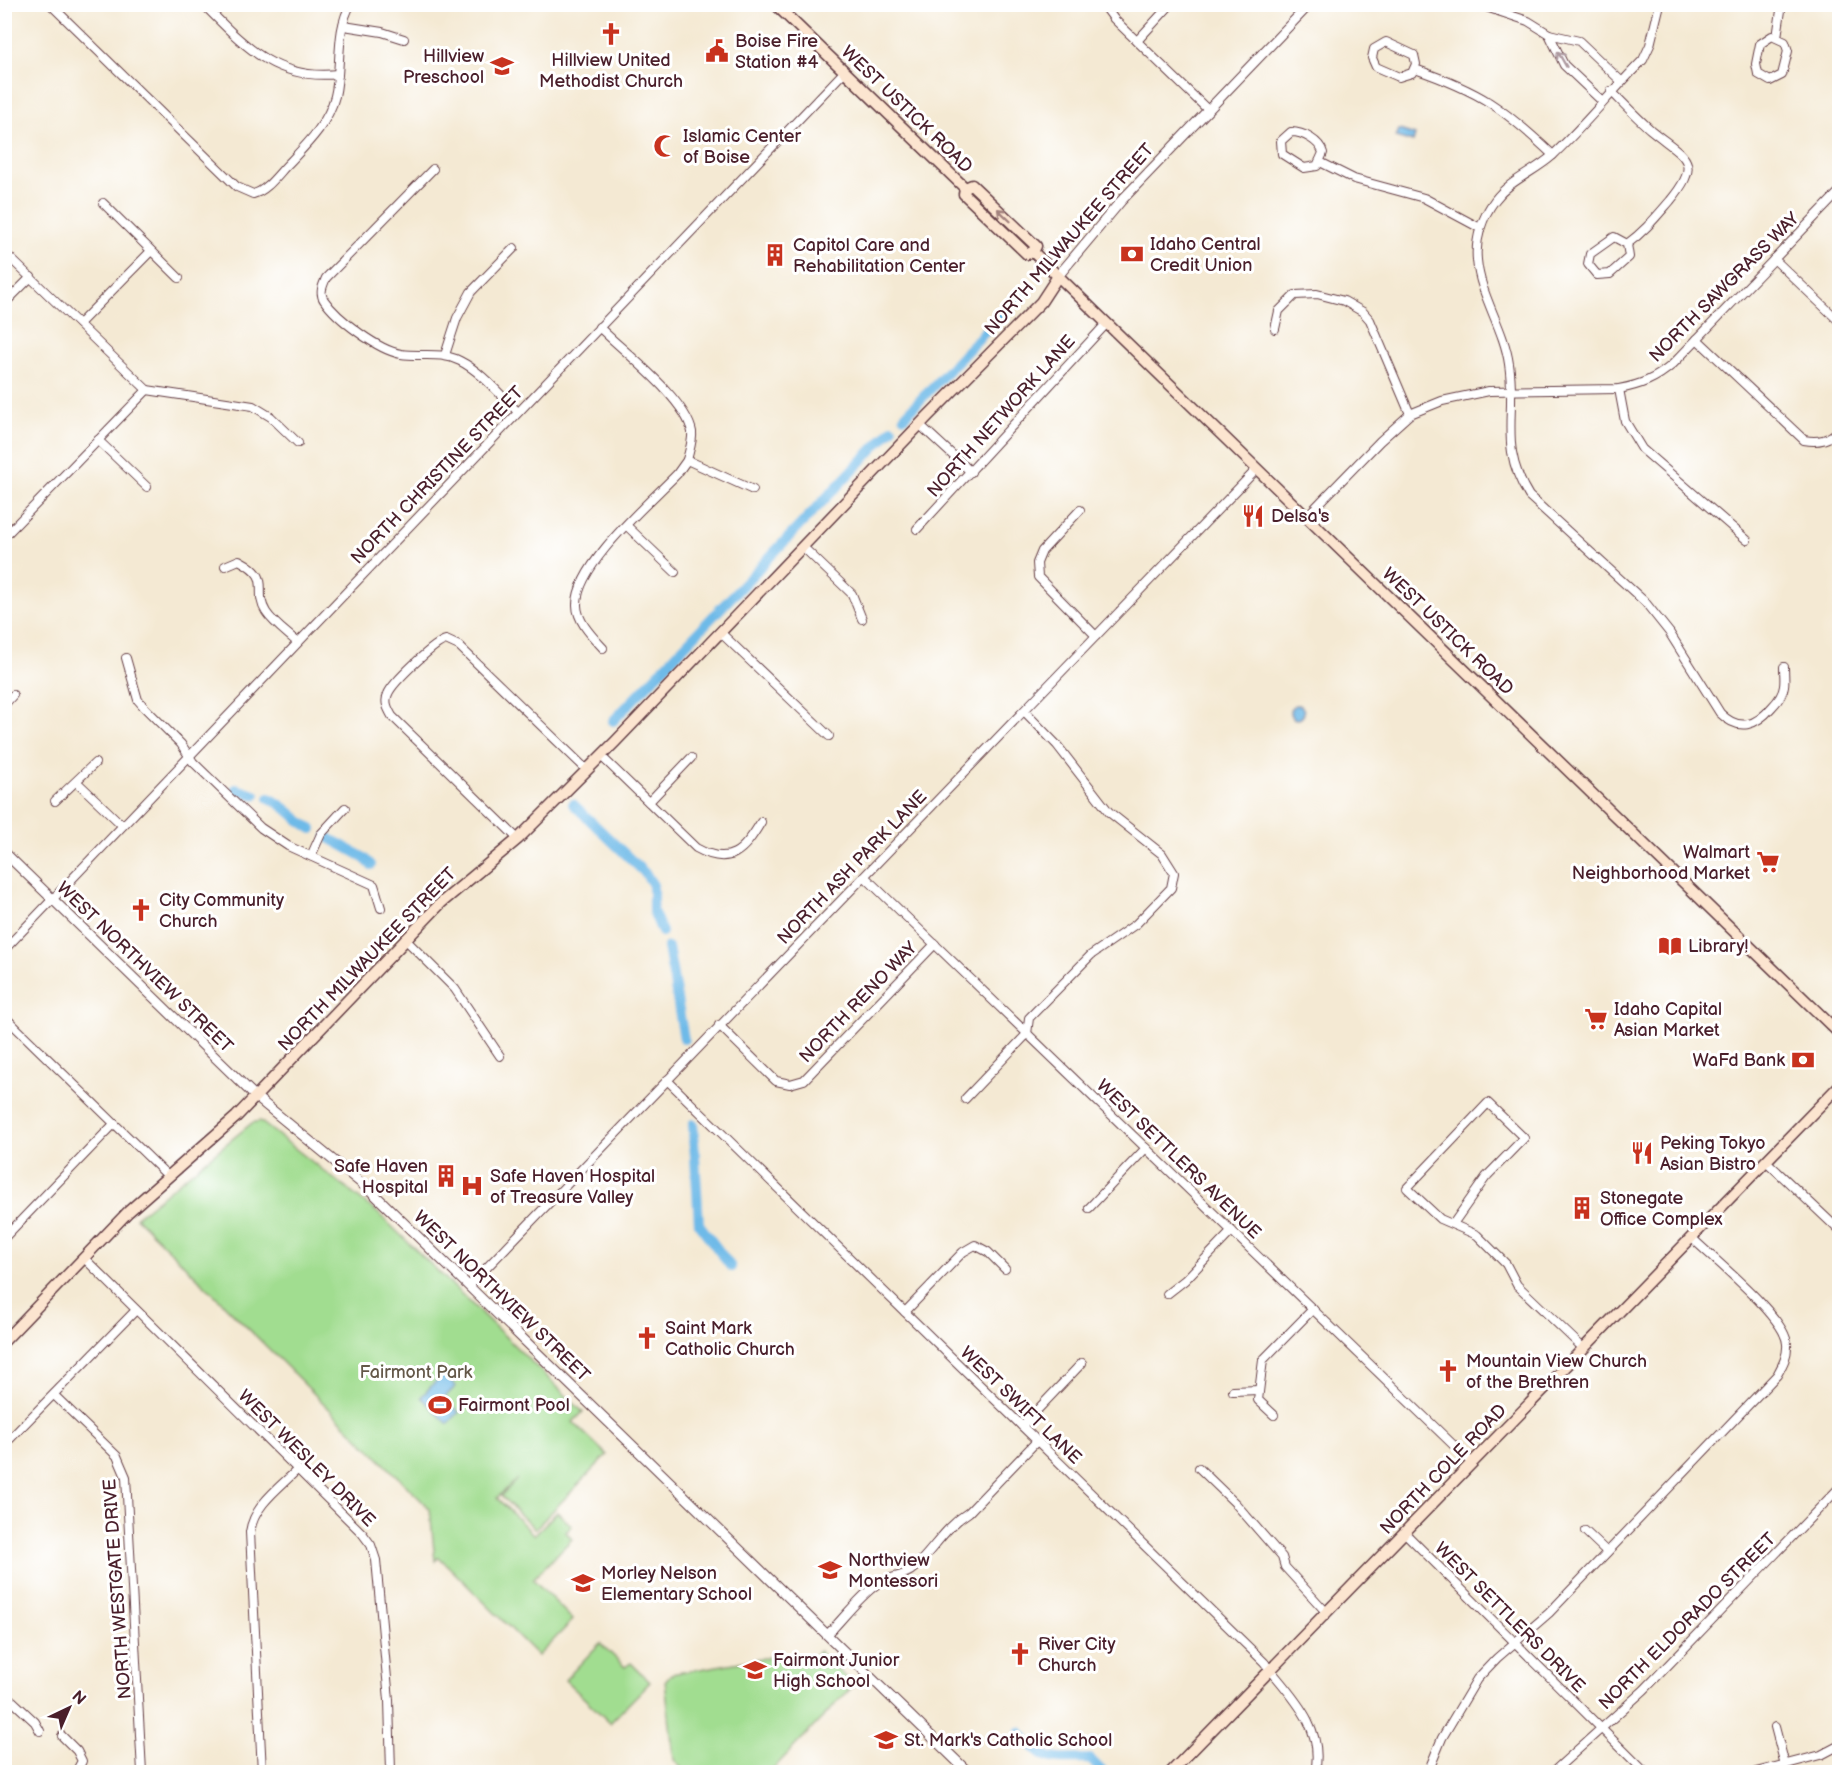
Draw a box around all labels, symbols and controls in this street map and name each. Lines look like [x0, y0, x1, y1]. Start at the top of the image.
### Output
church icon: Hillview United Methodist Church [598, 21, 624, 47]
place label: Boise Fire Station #4 [735, 31, 819, 73]
public building icon: Boise Fire Station #4 [704, 38, 730, 64]
street label: WEST USTICK ROAD [837, 41, 977, 177]
place label: Hillview Preschool [403, 46, 484, 88]
place label: Hillview United Methodist Church [539, 50, 683, 92]
one-way arrow [1556, 51, 1568, 68]
school or university icon: Hillview Preschool [489, 53, 515, 79]
place label: Islamic Center of Boise [683, 126, 801, 168]
mosque icon: Islamic Center of Boise [652, 133, 678, 159]
street label: NORTH MILWAUKEE STREET [980, 139, 1158, 339]
one-way arrow [996, 208, 1011, 222]
street label: NORTH SAWGRASS WAY [1645, 208, 1804, 367]
place label: Idaho Central Credit Union [1150, 234, 1261, 276]
place label: Capitol Care and Rehabilitation Center [793, 235, 966, 277]
bank icon: Idaho Central Credit Union [1119, 241, 1145, 267]
building icon: Capitol Care and Rehabilitation Center [762, 242, 788, 268]
street label: NORTH NETWORK LANE [923, 331, 1080, 502]
street label: NORTH CHRISTINE STREET [347, 382, 528, 569]
restaurant icon: Delsa's [1240, 503, 1266, 529]
place label: Delsa's [1271, 506, 1329, 527]
street label: WEST USTICK ROAD [1378, 563, 1518, 699]
street label: NORTH ASH PARK LANE [773, 786, 932, 949]
place label: Walmart Neighborhood Market [1572, 842, 1750, 884]
supermarket icon: Walmart Neighborhood Market [1755, 849, 1781, 875]
street label: NORTH MILWAUKEE STREET [274, 863, 461, 1055]
street label: WEST NORTHVIEW STREET [52, 878, 237, 1057]
place label: City Community Church [159, 890, 285, 932]
church icon: City Community Church [128, 897, 154, 923]
library icon: Library! [1657, 933, 1683, 959]
place label: Library! [1688, 936, 1748, 957]
street label: NORTH RENO WAY [795, 937, 922, 1067]
place label: Idaho Capital Asian Market [1614, 999, 1722, 1041]
supermarket icon: Idaho Capital Asian Market [1583, 1006, 1609, 1032]
bank icon: WaFd Bank [1790, 1047, 1816, 1073]
place label: WaFd Bank [1693, 1050, 1785, 1071]
street label: WEST SETTLERS AVENUE [1092, 1075, 1265, 1244]
place label: Peking Tokyo Asian Bistro [1660, 1133, 1765, 1175]
restaurant icon: Peking Tokyo Asian Bistro [1629, 1140, 1655, 1166]
place label: Safe Haven Hospital [334, 1156, 428, 1198]
building icon: Safe Haven Hospital [433, 1163, 459, 1189]
place label: Safe Haven Hospital of Treasure Valley [490, 1166, 655, 1208]
hospital icon: Safe Haven Hospital of Treasure Valley [459, 1173, 485, 1199]
place label: Stonegate Office Complex [1600, 1188, 1723, 1230]
building icon: Stonegate Office Complex [1569, 1195, 1595, 1221]
street label: WEST NORTHVIEW STREET [409, 1207, 594, 1386]
place label: Saint Mark Catholic Church [665, 1318, 795, 1360]
church icon: Saint Mark Catholic Church [634, 1325, 660, 1351]
street label: WEST SWIFT LANE [956, 1342, 1086, 1469]
place label: Mountain View Church of the Brethren [1466, 1351, 1647, 1393]
church icon: Mountain View Church of the Brethren [1435, 1358, 1461, 1384]
park label: Fairmont Park [360, 1362, 473, 1383]
street label: WEST WESLEY DRIVE [234, 1386, 380, 1531]
sports icon: Fairmont Pool [427, 1392, 453, 1418]
place label: Fairmont Pool [458, 1395, 570, 1416]
street label: NORTH COLE ROAD [1376, 1400, 1511, 1539]
street label: NORTH WESTGATE DRIVE [99, 1478, 136, 1700]
street label: NORTH ELDORADO STREET [1595, 1528, 1780, 1714]
street label: WEST SETTLERS DRIVE [1430, 1538, 1589, 1697]
place label: Northview Montessori [848, 1550, 938, 1592]
school or university icon: Northview Montessori [817, 1557, 843, 1583]
place label: Morley Nelson Elementary School [601, 1563, 752, 1605]
school or university icon: Morley Nelson Elementary School [570, 1570, 596, 1596]
place label: River City Church [1038, 1634, 1116, 1676]
church icon: River City Church [1007, 1641, 1033, 1667]
place label: Fairmont Junior High School [773, 1650, 900, 1692]
school or university icon: Fairmont Junior High School [742, 1657, 768, 1683]
north arrow [39, 1678, 99, 1738]
text: N [67, 1687, 89, 1709]
school or university icon: St. Mark's Catholic School [873, 1727, 899, 1753]
place label: St. Mark's Catholic School [904, 1730, 1112, 1751]

